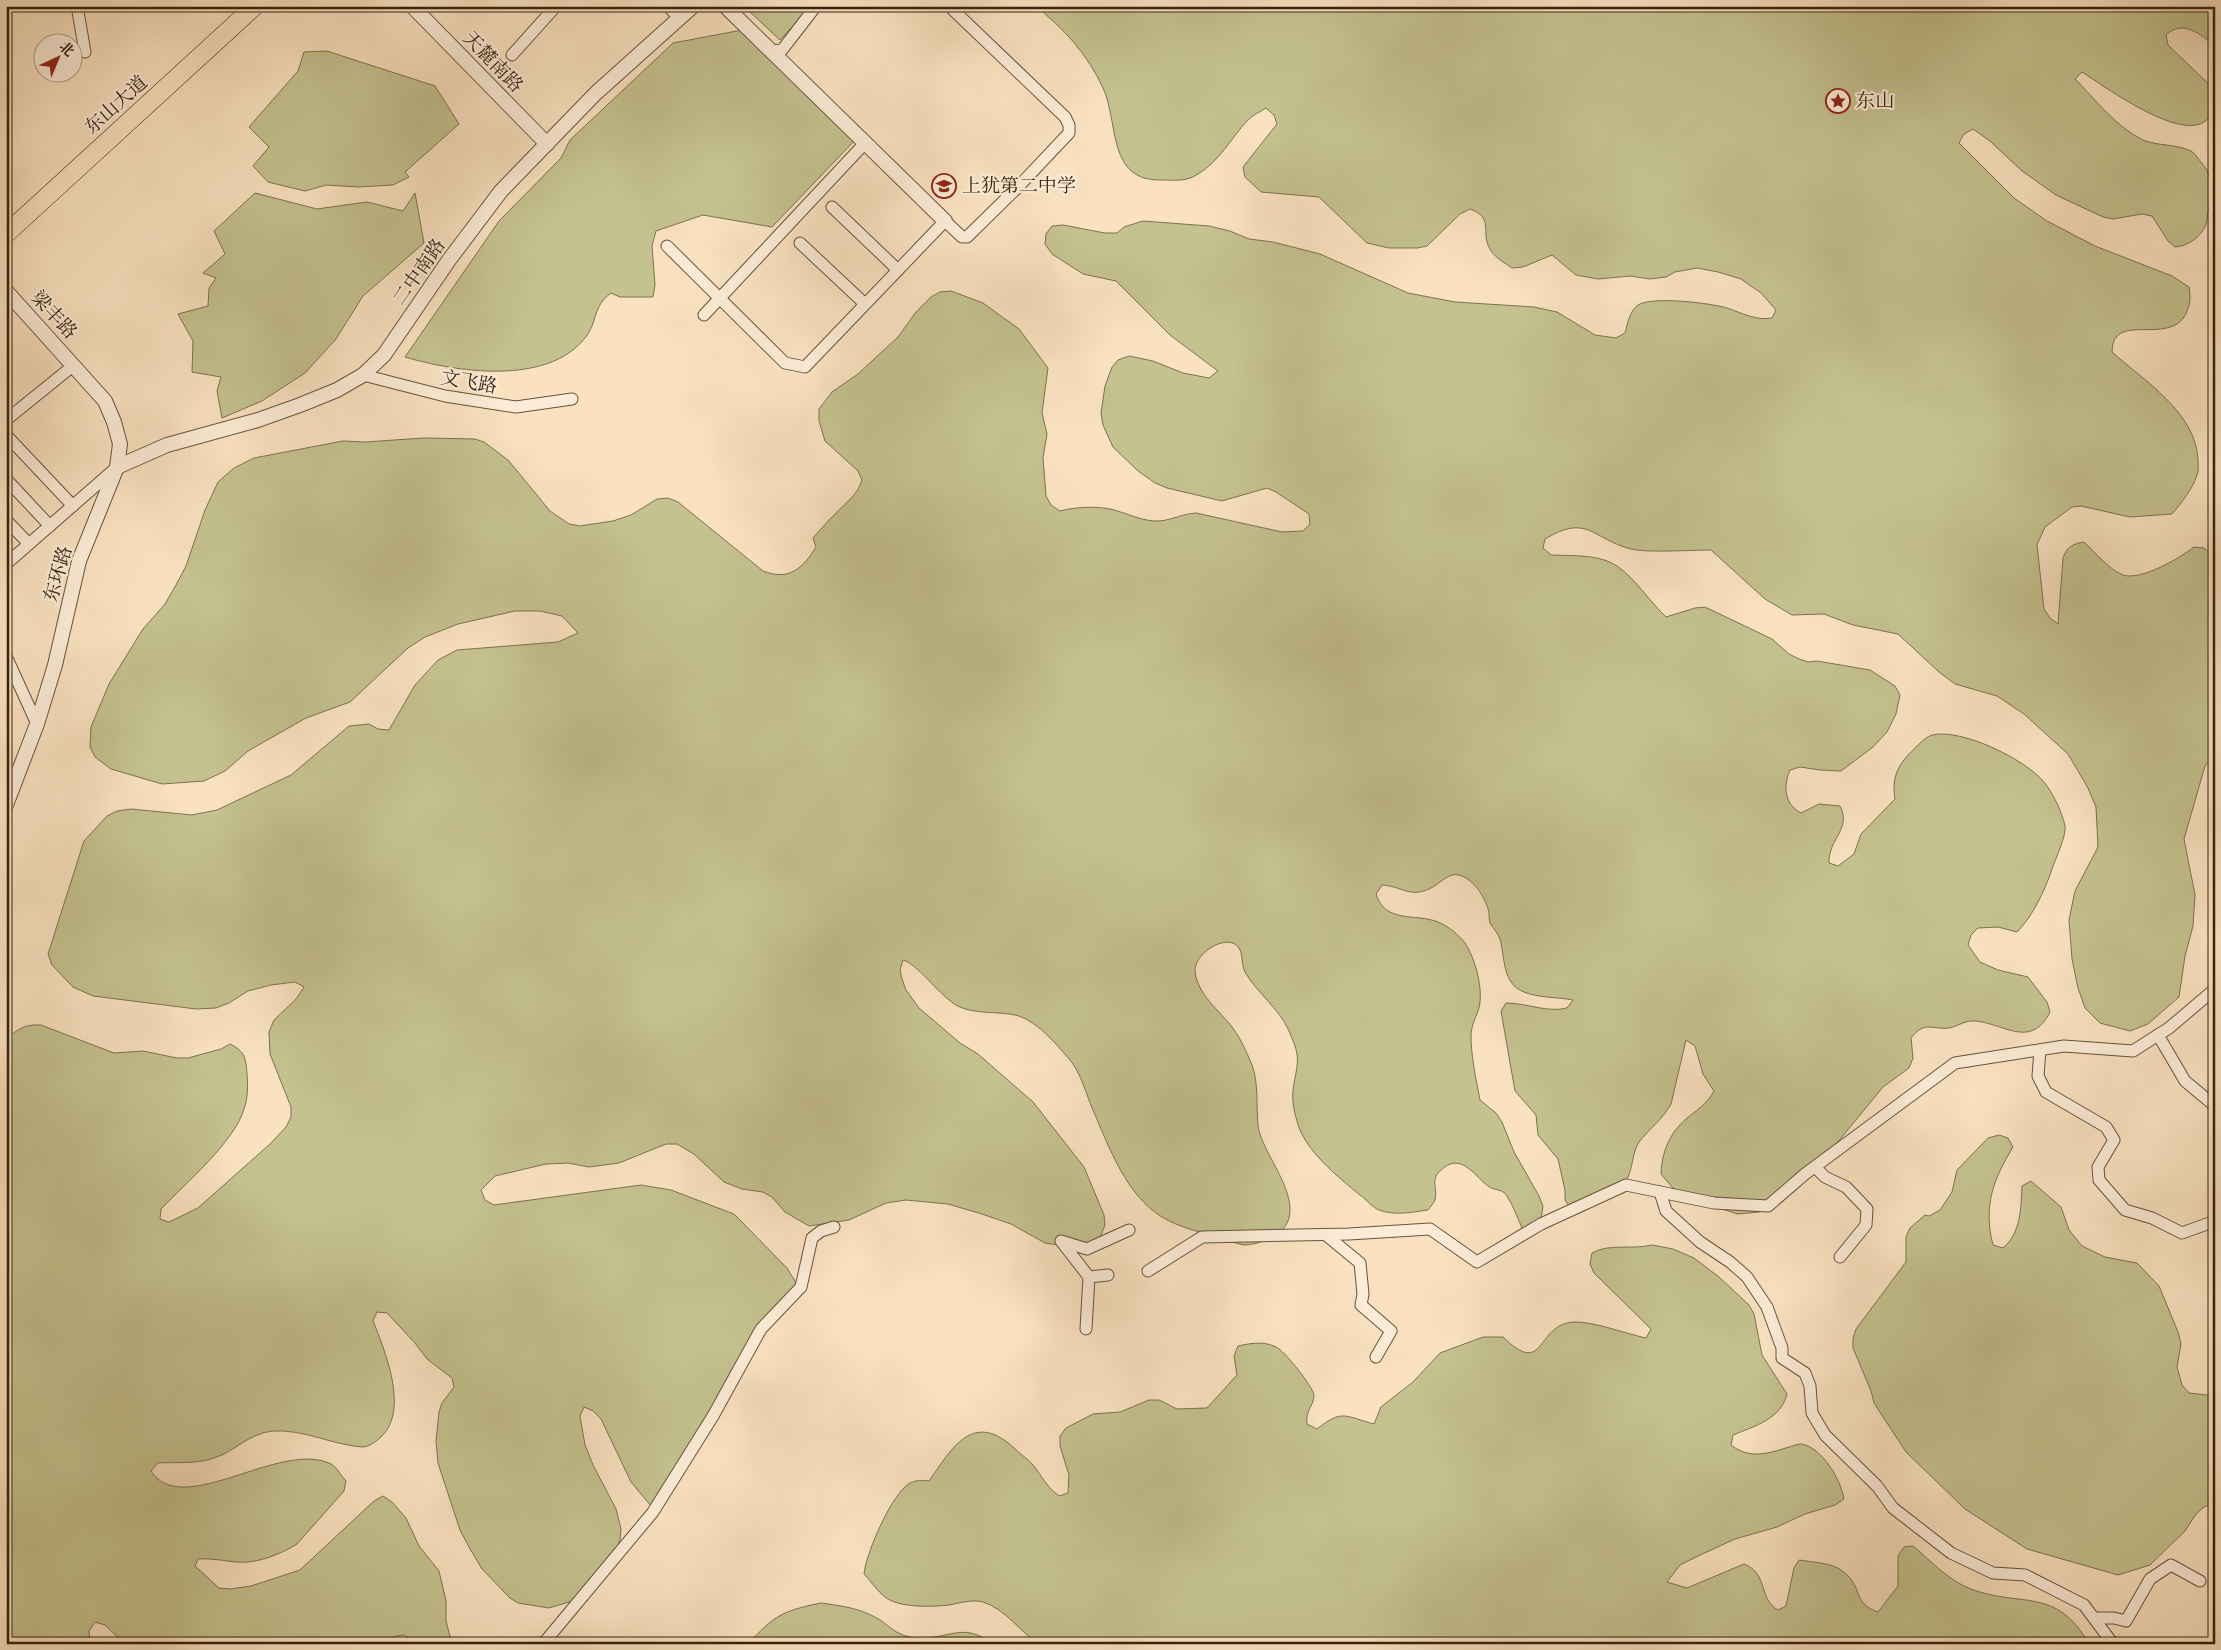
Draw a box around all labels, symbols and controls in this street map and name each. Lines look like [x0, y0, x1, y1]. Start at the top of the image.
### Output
street label: 天麓南路 [457, 26, 529, 98]
north arrow [32, 32, 82, 82]
text: 北 [55, 37, 78, 61]
street label: 东山大道 [79, 70, 153, 140]
place icon: 东山 [1825, 88, 1851, 114]
place label: 东山 [1856, 88, 1894, 114]
school or university icon: 上犹第二中学 [931, 173, 957, 199]
place label: 上犹第二中学 [962, 173, 1076, 199]
street label: 二中南路 [387, 233, 451, 311]
street label: 梁丰路 [25, 285, 83, 345]
street label: 文飞路 [439, 364, 499, 400]
street label: 东环路 [38, 543, 78, 605]

